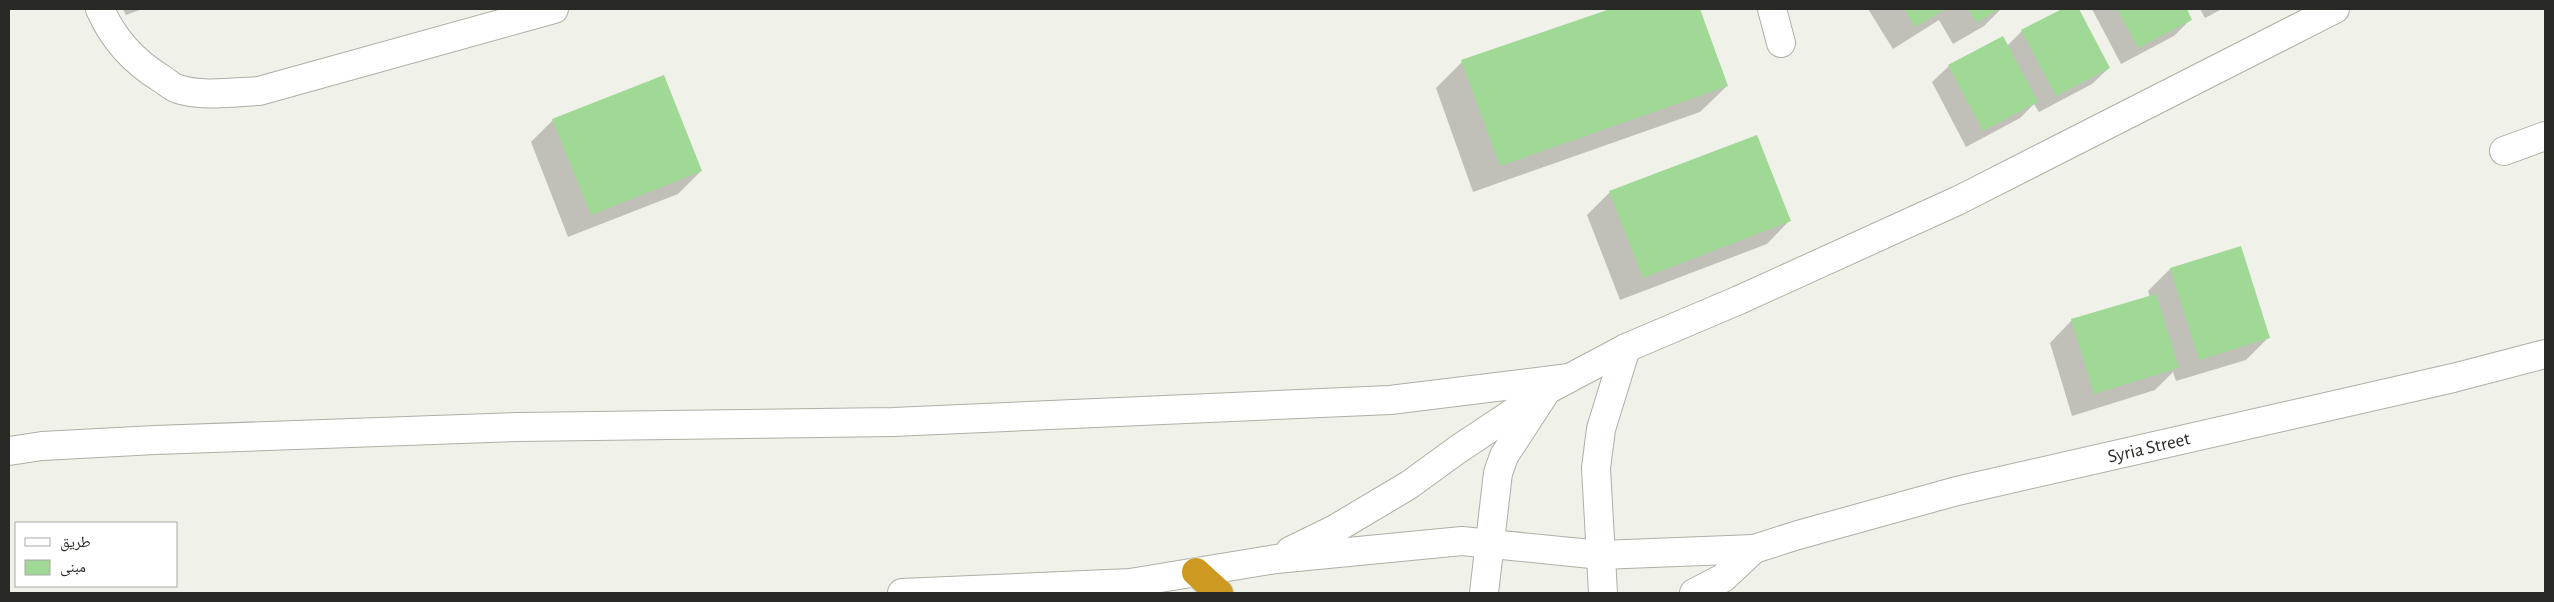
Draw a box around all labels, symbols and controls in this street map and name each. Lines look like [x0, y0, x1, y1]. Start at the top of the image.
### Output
street label: Syria Street [2106, 429, 2192, 467]
legend [15, 522, 178, 587]
text: طريق [60, 535, 91, 552]
text: مبنى [60, 560, 86, 577]

